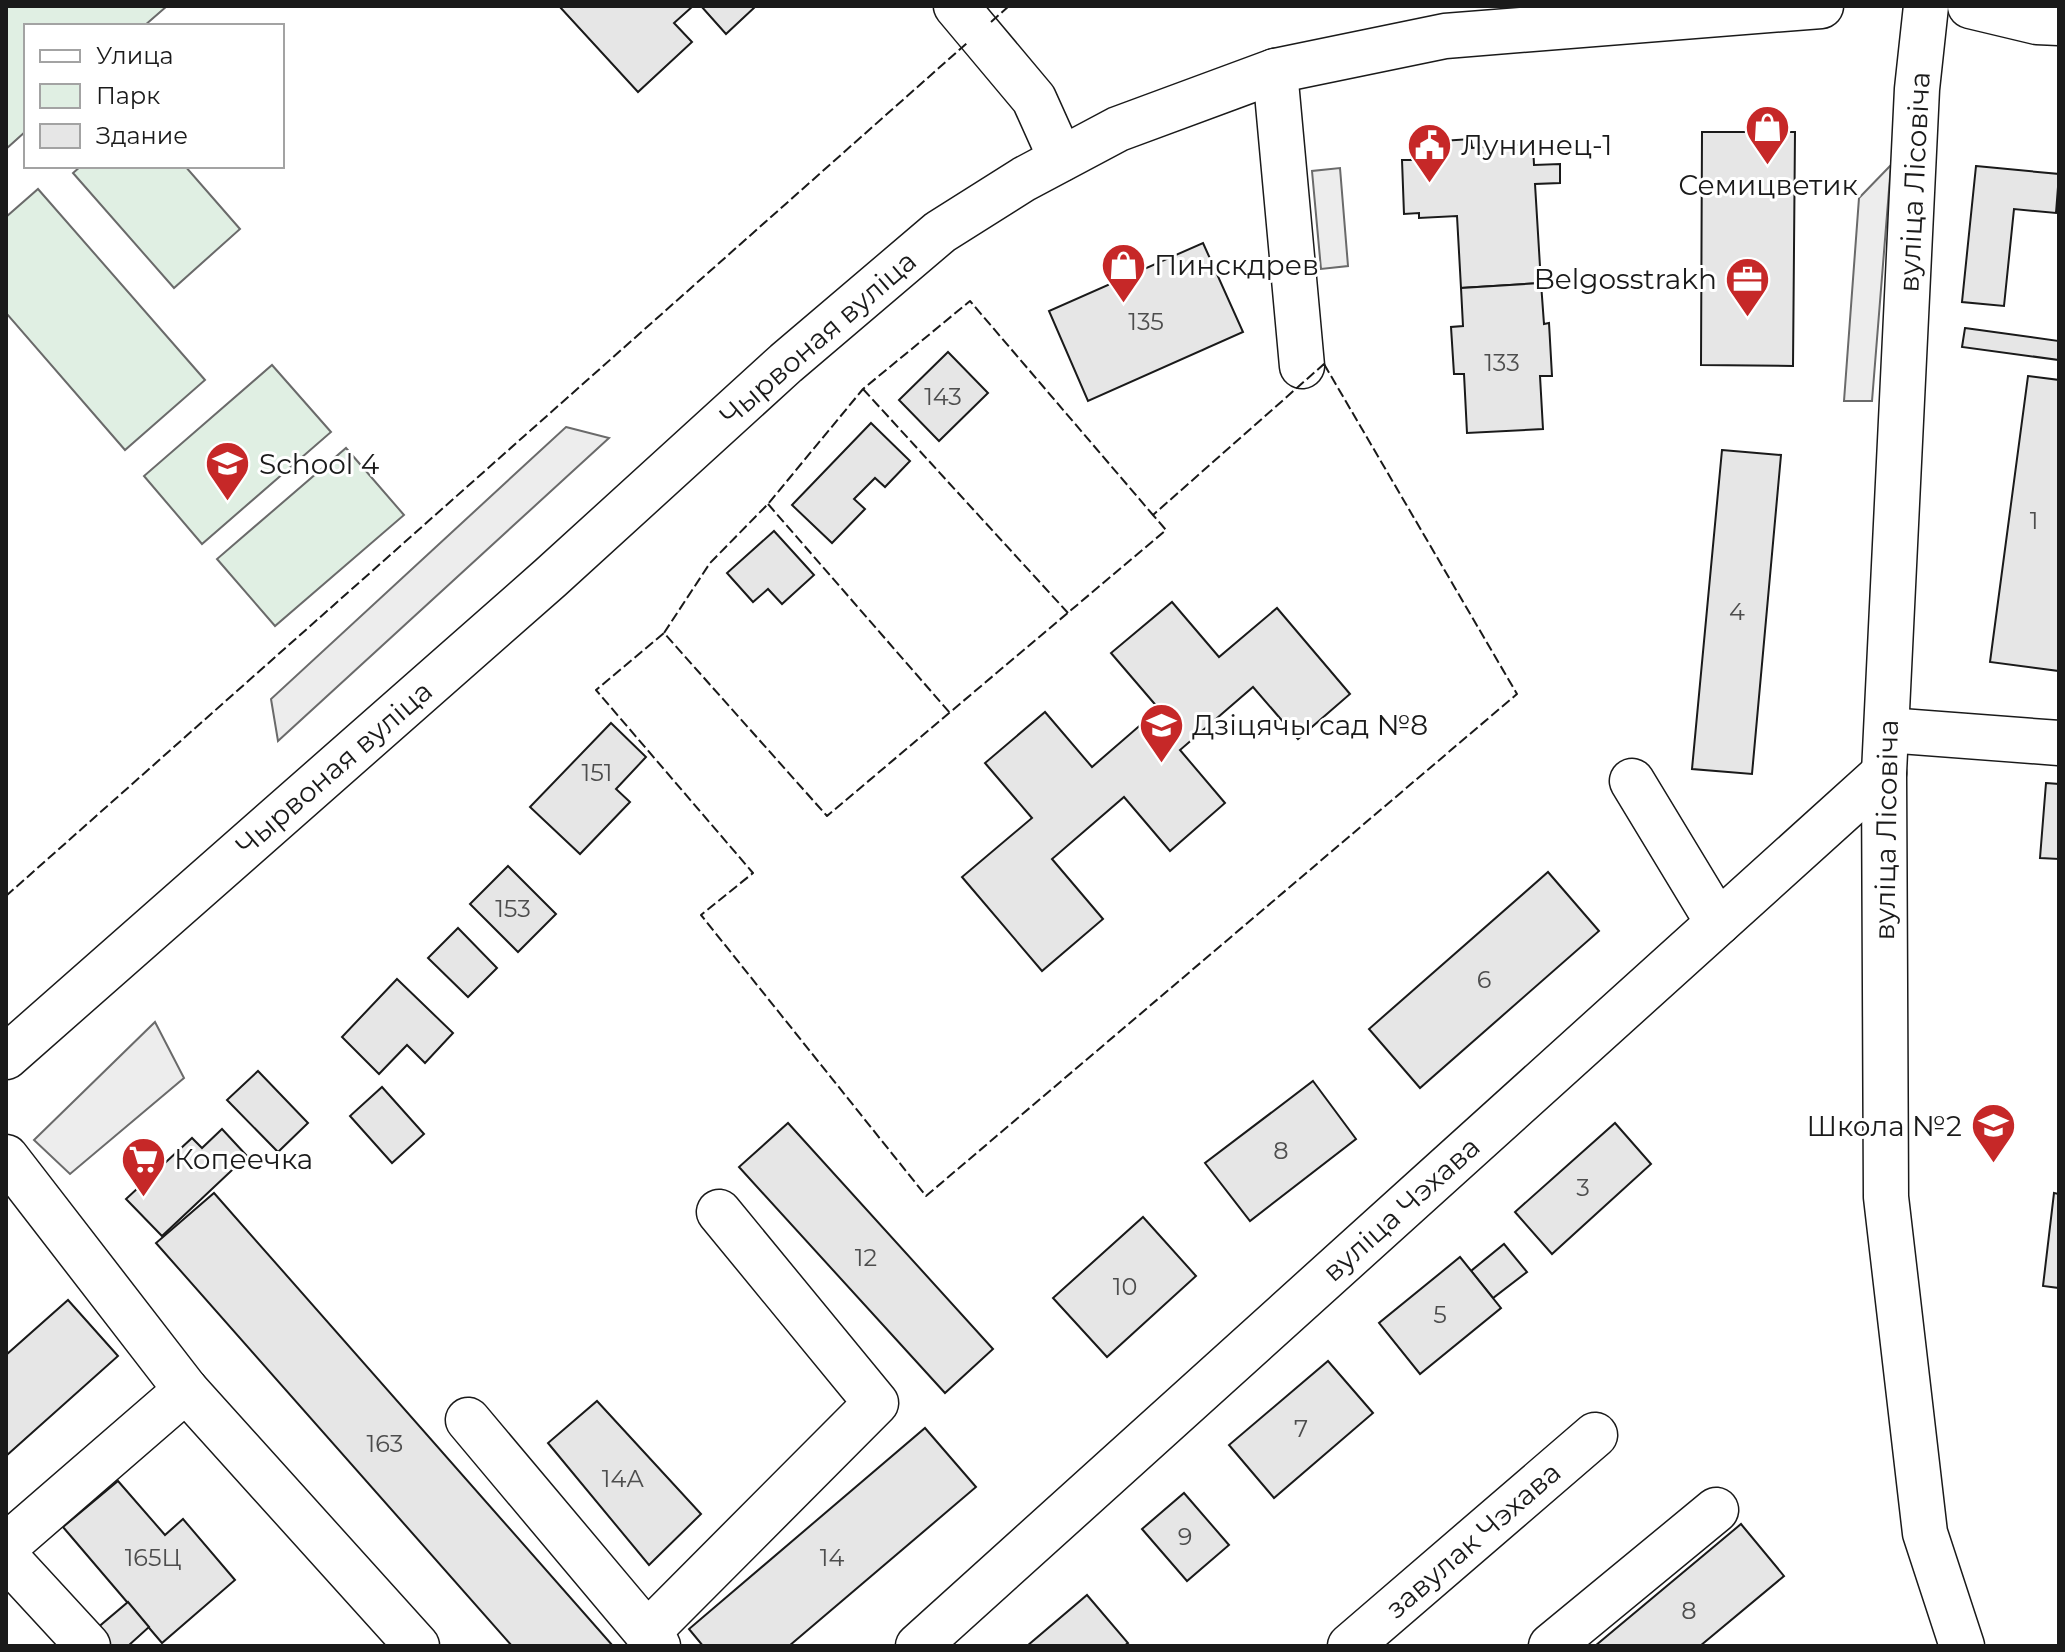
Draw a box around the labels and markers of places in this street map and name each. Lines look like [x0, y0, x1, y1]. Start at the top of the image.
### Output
shop icon: Семицветик [1744, 104, 1792, 167]
public building icon: Лунинец-1 [1406, 121, 1454, 184]
place label: Лунинец-1 [1461, 128, 1612, 162]
place label: Семицветик [1678, 168, 1858, 202]
shop icon: Пинскдрев [1099, 241, 1147, 304]
place label: Пинскдрев [1154, 248, 1319, 282]
office icon: Belgosstrakh [1724, 255, 1772, 318]
place label: Belgosstrakh [1534, 262, 1717, 296]
school or university icon: School 4 [204, 440, 252, 503]
place label: School 4 [259, 447, 380, 481]
school or university icon: Дзіцячы сад №8 [1137, 701, 1185, 764]
place label: Дзіцячы сад №8 [1192, 708, 1428, 742]
school or university icon: Школа №2 [1969, 1102, 2017, 1165]
place label: Школа №2 [1806, 1109, 1962, 1143]
supermarket icon: Копеечка [119, 1135, 167, 1198]
place label: Копеечка [174, 1142, 313, 1176]

